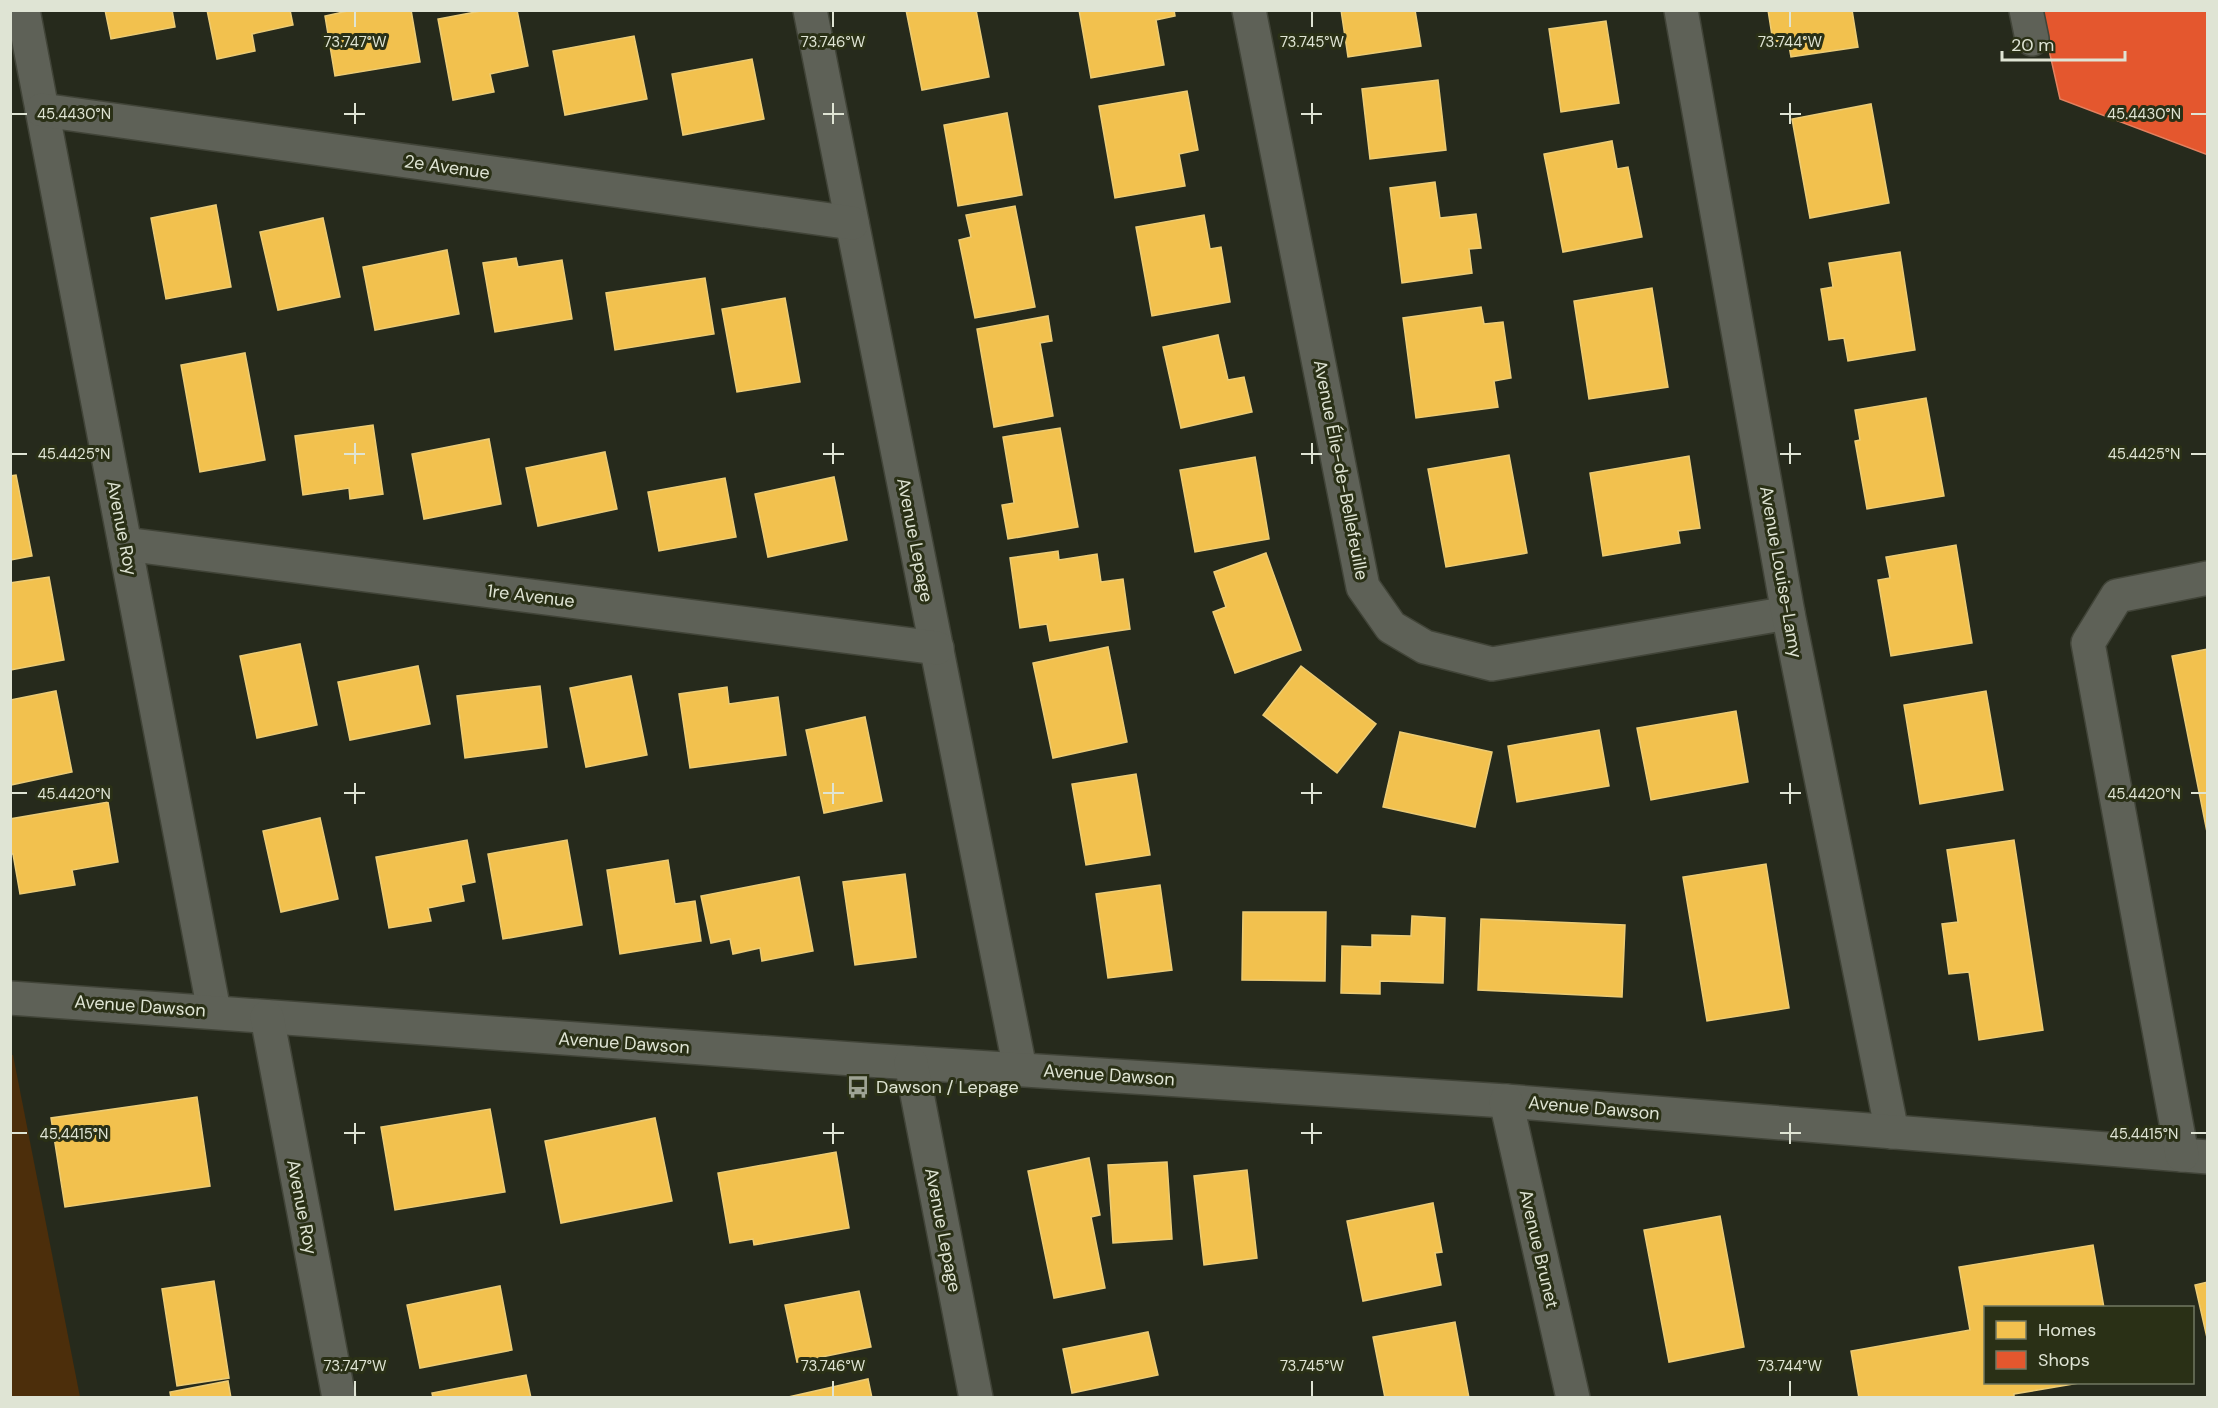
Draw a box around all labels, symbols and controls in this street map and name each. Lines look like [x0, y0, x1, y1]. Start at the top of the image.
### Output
scale bar [2002, 24, 2125, 62]
text: 73.747°W [324, 32, 387, 52]
text: 73.746°W [801, 32, 866, 52]
text: 73.745°W [1280, 32, 1344, 52]
text: 73.744°W [1758, 32, 1822, 52]
text: 20 m [2011, 33, 2054, 57]
text: 45.4430°N [37, 104, 111, 124]
text: 45.4430°N [2107, 104, 2181, 124]
street label: 2e Avenue [403, 149, 491, 185]
street label: Avenue Élie-de-Bellefeuille [1308, 358, 1374, 582]
text: 45.4425°N [38, 444, 110, 464]
text: 45.4425°N [2108, 444, 2180, 464]
street label: Avenue Lepage [891, 476, 939, 604]
street label: Avenue Roy [101, 479, 143, 577]
street label: Avenue Louise-Lamy [1754, 484, 1808, 660]
street label: 1re Avenue [486, 579, 576, 613]
text: 45.4420°N [37, 784, 111, 804]
text: 45.4420°N [2107, 784, 2181, 804]
street label: Avenue Dawson [73, 989, 207, 1023]
street label: Avenue Dawson [557, 1026, 691, 1060]
street label: Avenue Dawson [1042, 1058, 1176, 1092]
bus stop icon: Dawson / Lepage [845, 1074, 871, 1100]
place label: Dawson / Lepage [876, 1075, 1019, 1099]
street label: Avenue Dawson [1527, 1090, 1661, 1126]
text: 45.4415°N [40, 1124, 108, 1144]
text: 45.4415°N [2110, 1124, 2178, 1144]
street label: Avenue Roy [281, 1158, 323, 1256]
street label: Avenue Lepage [919, 1166, 967, 1294]
street label: Avenue Brunet [1514, 1187, 1564, 1311]
legend [1984, 1306, 2194, 1384]
text: Homes [2038, 1318, 2096, 1342]
text: Shops [2038, 1348, 2090, 1372]
text: 73.747°W [324, 1356, 387, 1376]
text: 73.746°W [801, 1356, 866, 1376]
text: 73.745°W [1280, 1356, 1344, 1376]
text: 73.744°W [1758, 1356, 1822, 1376]

